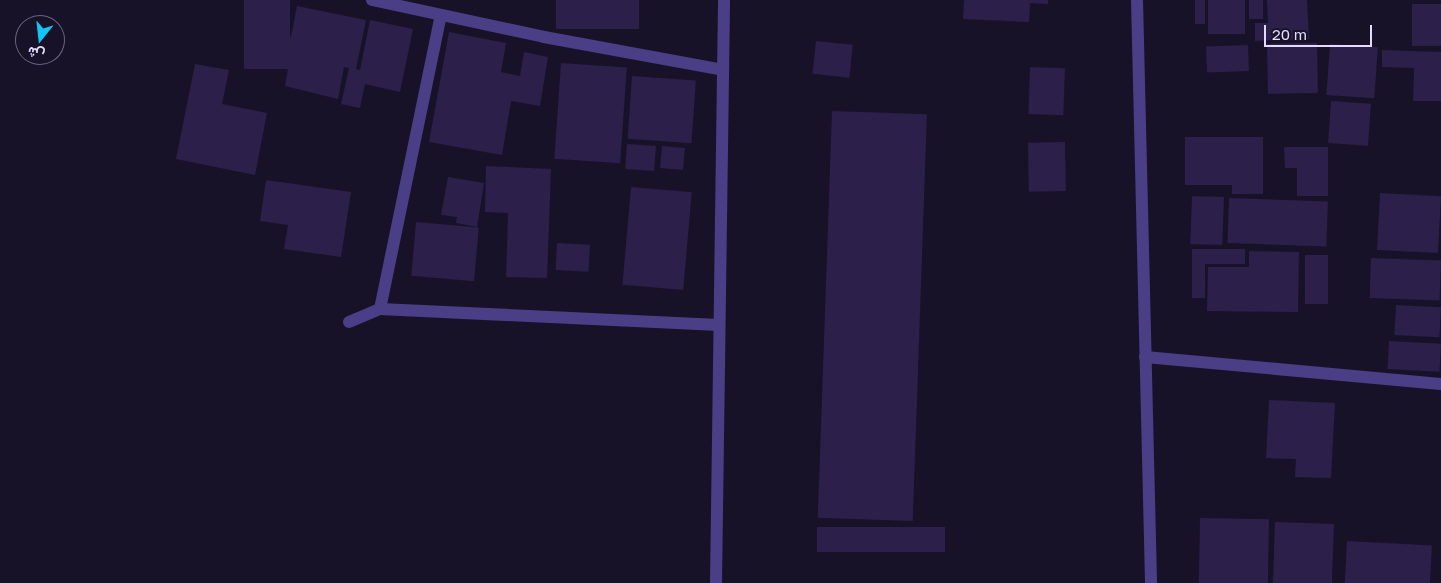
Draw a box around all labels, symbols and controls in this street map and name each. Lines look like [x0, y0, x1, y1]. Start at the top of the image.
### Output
north arrow [15, 15, 65, 65]
scale bar [1266, 15, 1374, 47]
text: 20 m [1272, 25, 1307, 43]
text: ش [26, 43, 46, 64]

